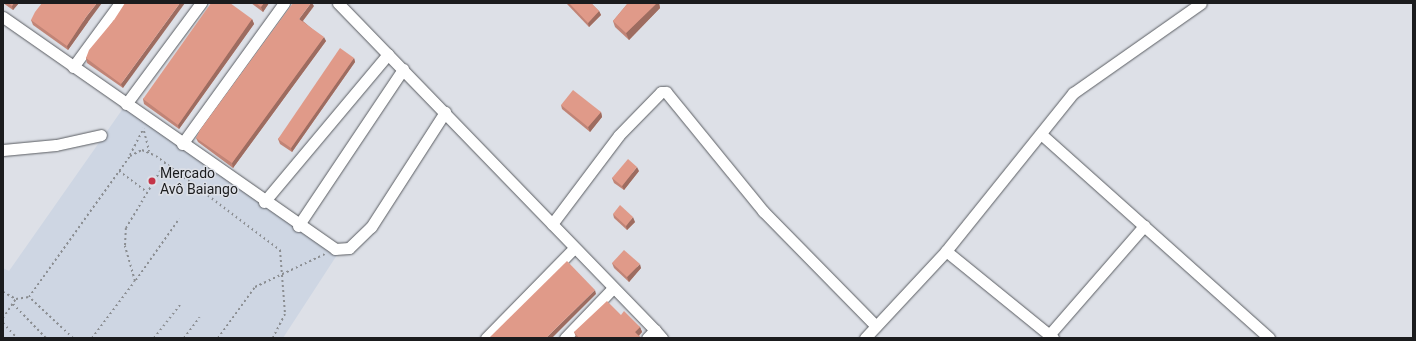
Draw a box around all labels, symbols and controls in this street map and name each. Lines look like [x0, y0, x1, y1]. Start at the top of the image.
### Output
place label: Mercado Avô Baiango [160, 165, 238, 198]
marker: Mercado Avô Baiango [147, 176, 157, 186]

